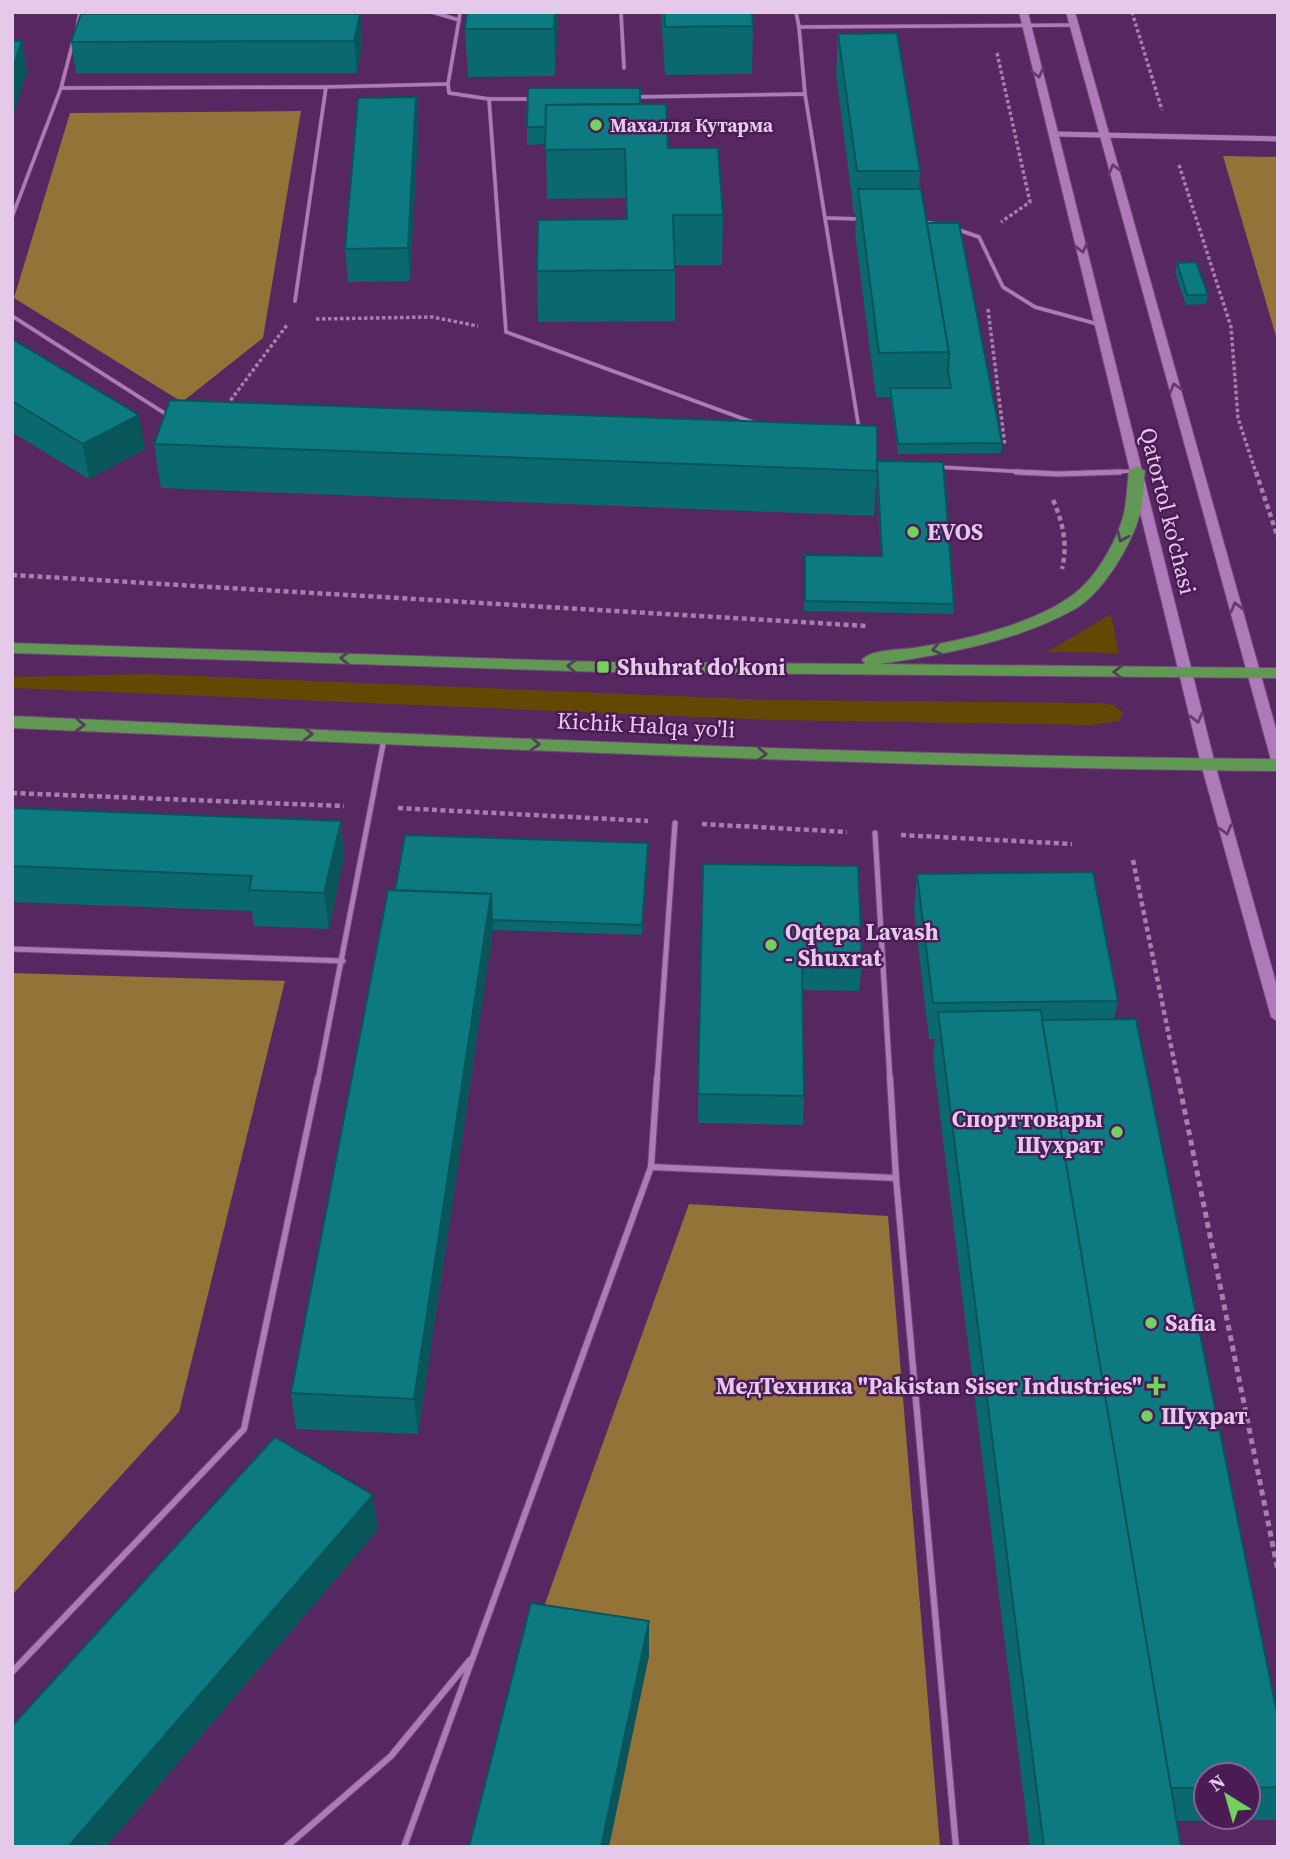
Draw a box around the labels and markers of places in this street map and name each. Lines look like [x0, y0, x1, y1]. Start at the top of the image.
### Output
place label: Махалля Кутарма [610, 112, 774, 138]
marker: Махалля Кутарма [588, 117, 604, 133]
place label: EVOS [927, 516, 983, 548]
marker: EVOS [905, 524, 921, 540]
place label: Shuhrat do'koni [617, 651, 786, 683]
marker: Shuhrat do'koni [595, 659, 611, 675]
place label: Oqtepa Lavash - Shuxrat [785, 916, 939, 974]
marker: Oqtepa Lavash - Shuxrat [763, 937, 779, 953]
place label: Спорттовары Шухрат [952, 1103, 1103, 1161]
marker: Спорттовары Шухрат [1109, 1124, 1125, 1140]
place label: Safia [1165, 1307, 1217, 1339]
marker: Safia [1143, 1315, 1159, 1331]
place label: МедТехника "Pakistan Siser Industries" [716, 1370, 1142, 1402]
marker: МедТехника "Pakistan Siser Industries" [1148, 1378, 1164, 1394]
place label: Шухрат [1161, 1400, 1248, 1432]
marker: Шухрат [1139, 1408, 1155, 1424]

